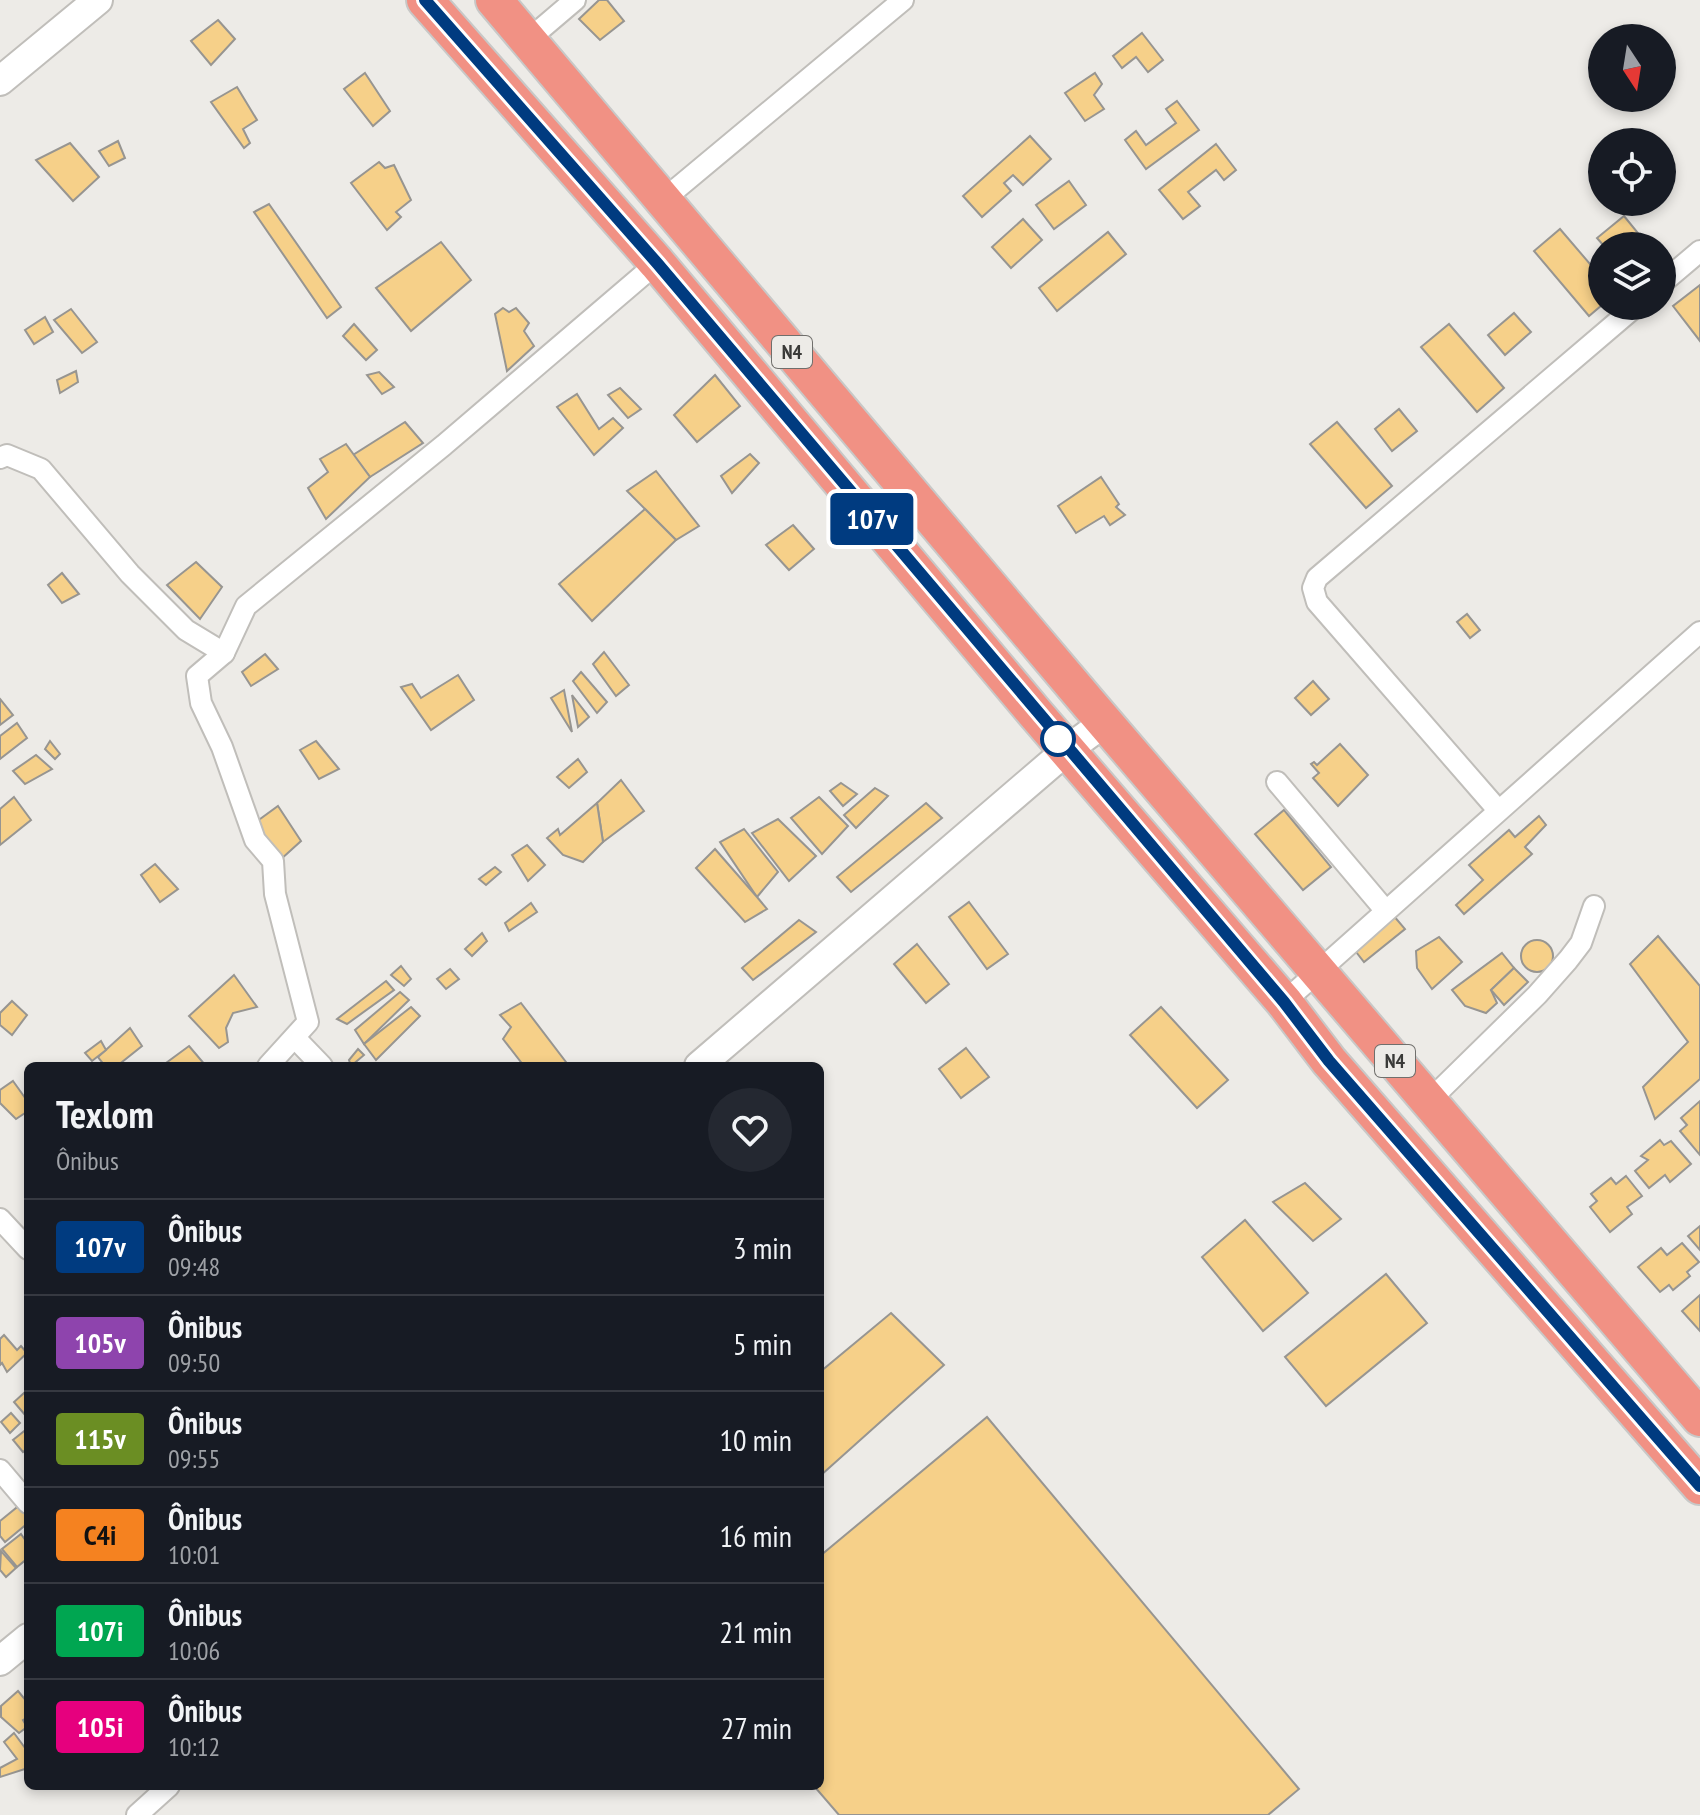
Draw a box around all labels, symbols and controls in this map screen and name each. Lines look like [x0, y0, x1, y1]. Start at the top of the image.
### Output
north arrow [1588, 24, 1676, 112]
map controls [1588, 24, 1676, 320]
button: locate [1588, 128, 1676, 216]
button: layers [1588, 232, 1676, 320]
road number: N4 [772, 336, 812, 368]
line badge: 107v [816, 493, 928, 545]
text: 107v [846, 500, 898, 537]
unlabelled marker [1041, 722, 1075, 756]
road number: N4 [1375, 1045, 1415, 1077]
button: heart [708, 1088, 792, 1172]
text: Texlom [56, 1089, 154, 1138]
text: Ônibus [56, 1144, 119, 1177]
text: Ônibus [168, 1211, 242, 1250]
text: 107v [74, 1228, 126, 1265]
text: 3 min [733, 1228, 792, 1267]
text: 09:48 [168, 1250, 220, 1283]
text: Ônibus [168, 1307, 242, 1346]
text: 105v [74, 1324, 126, 1361]
text: 5 min [733, 1324, 792, 1363]
text: 09:50 [168, 1346, 220, 1379]
text: Ônibus [168, 1403, 242, 1442]
text: 115v [74, 1420, 126, 1457]
text: 10 min [719, 1420, 792, 1459]
text: 09:55 [168, 1442, 220, 1475]
text: Ônibus [168, 1499, 242, 1538]
text: C4i [84, 1516, 116, 1553]
text: 16 min [719, 1516, 792, 1555]
text: 10:01 [168, 1538, 220, 1571]
text: Ônibus [168, 1595, 242, 1634]
text: 107i [77, 1612, 123, 1649]
text: 21 min [719, 1612, 792, 1651]
text: 10:06 [168, 1634, 220, 1667]
text: Ônibus [168, 1691, 242, 1730]
text: 105i [77, 1708, 123, 1745]
text: 27 min [721, 1708, 792, 1747]
text: 10:12 [168, 1730, 220, 1763]

